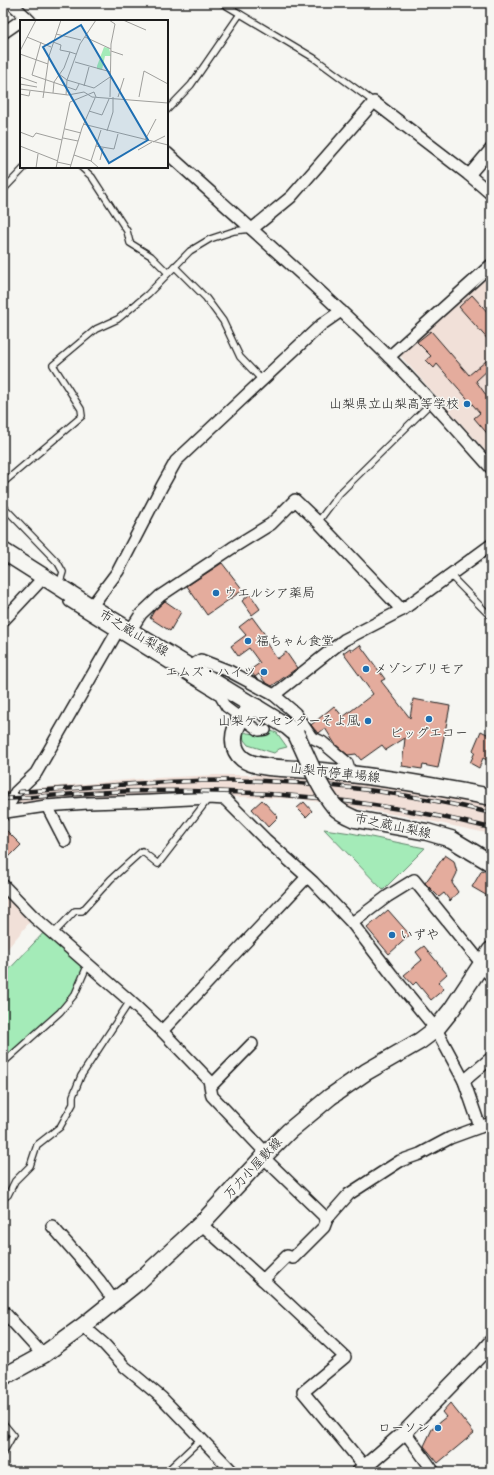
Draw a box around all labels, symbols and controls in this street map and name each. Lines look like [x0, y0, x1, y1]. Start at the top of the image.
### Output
inset map [20, 20, 168, 168]
place label: 山梨県立山梨高等学校 [329, 396, 459, 412]
marker: 山梨県立山梨高等学校 [462, 399, 472, 409]
place label: ウエルシア薬局 [224, 585, 315, 601]
marker: ウエルシア薬局 [211, 588, 221, 598]
street label: 市之蔵山梨線 [96, 606, 172, 660]
place label: 福ちゃん食堂 [256, 633, 334, 649]
marker: 福ちゃん食堂 [243, 636, 253, 646]
place label: メゾンプリモア [374, 661, 465, 677]
place label: エムズ・ハイツ [165, 664, 256, 680]
marker: メゾンプリモア [361, 664, 371, 674]
marker: エムズ・ハイツ [259, 667, 269, 677]
place label: 山梨ケアセンターそよ風 [218, 713, 360, 729]
marker: ビッグエコー [424, 714, 434, 724]
marker: 山梨ケアセンターそよ風 [363, 716, 373, 726]
place label: ビッグエコー [390, 725, 468, 741]
street label: 山梨市停車場線 [289, 760, 382, 786]
street label: 市之蔵山梨線 [353, 810, 434, 842]
place label: いずや [400, 927, 439, 943]
marker: いずや [387, 930, 397, 940]
street label: 万力小屋敷線 [221, 1133, 286, 1202]
place label: ローソン [378, 1420, 430, 1436]
marker: ローソン [433, 1423, 443, 1433]

